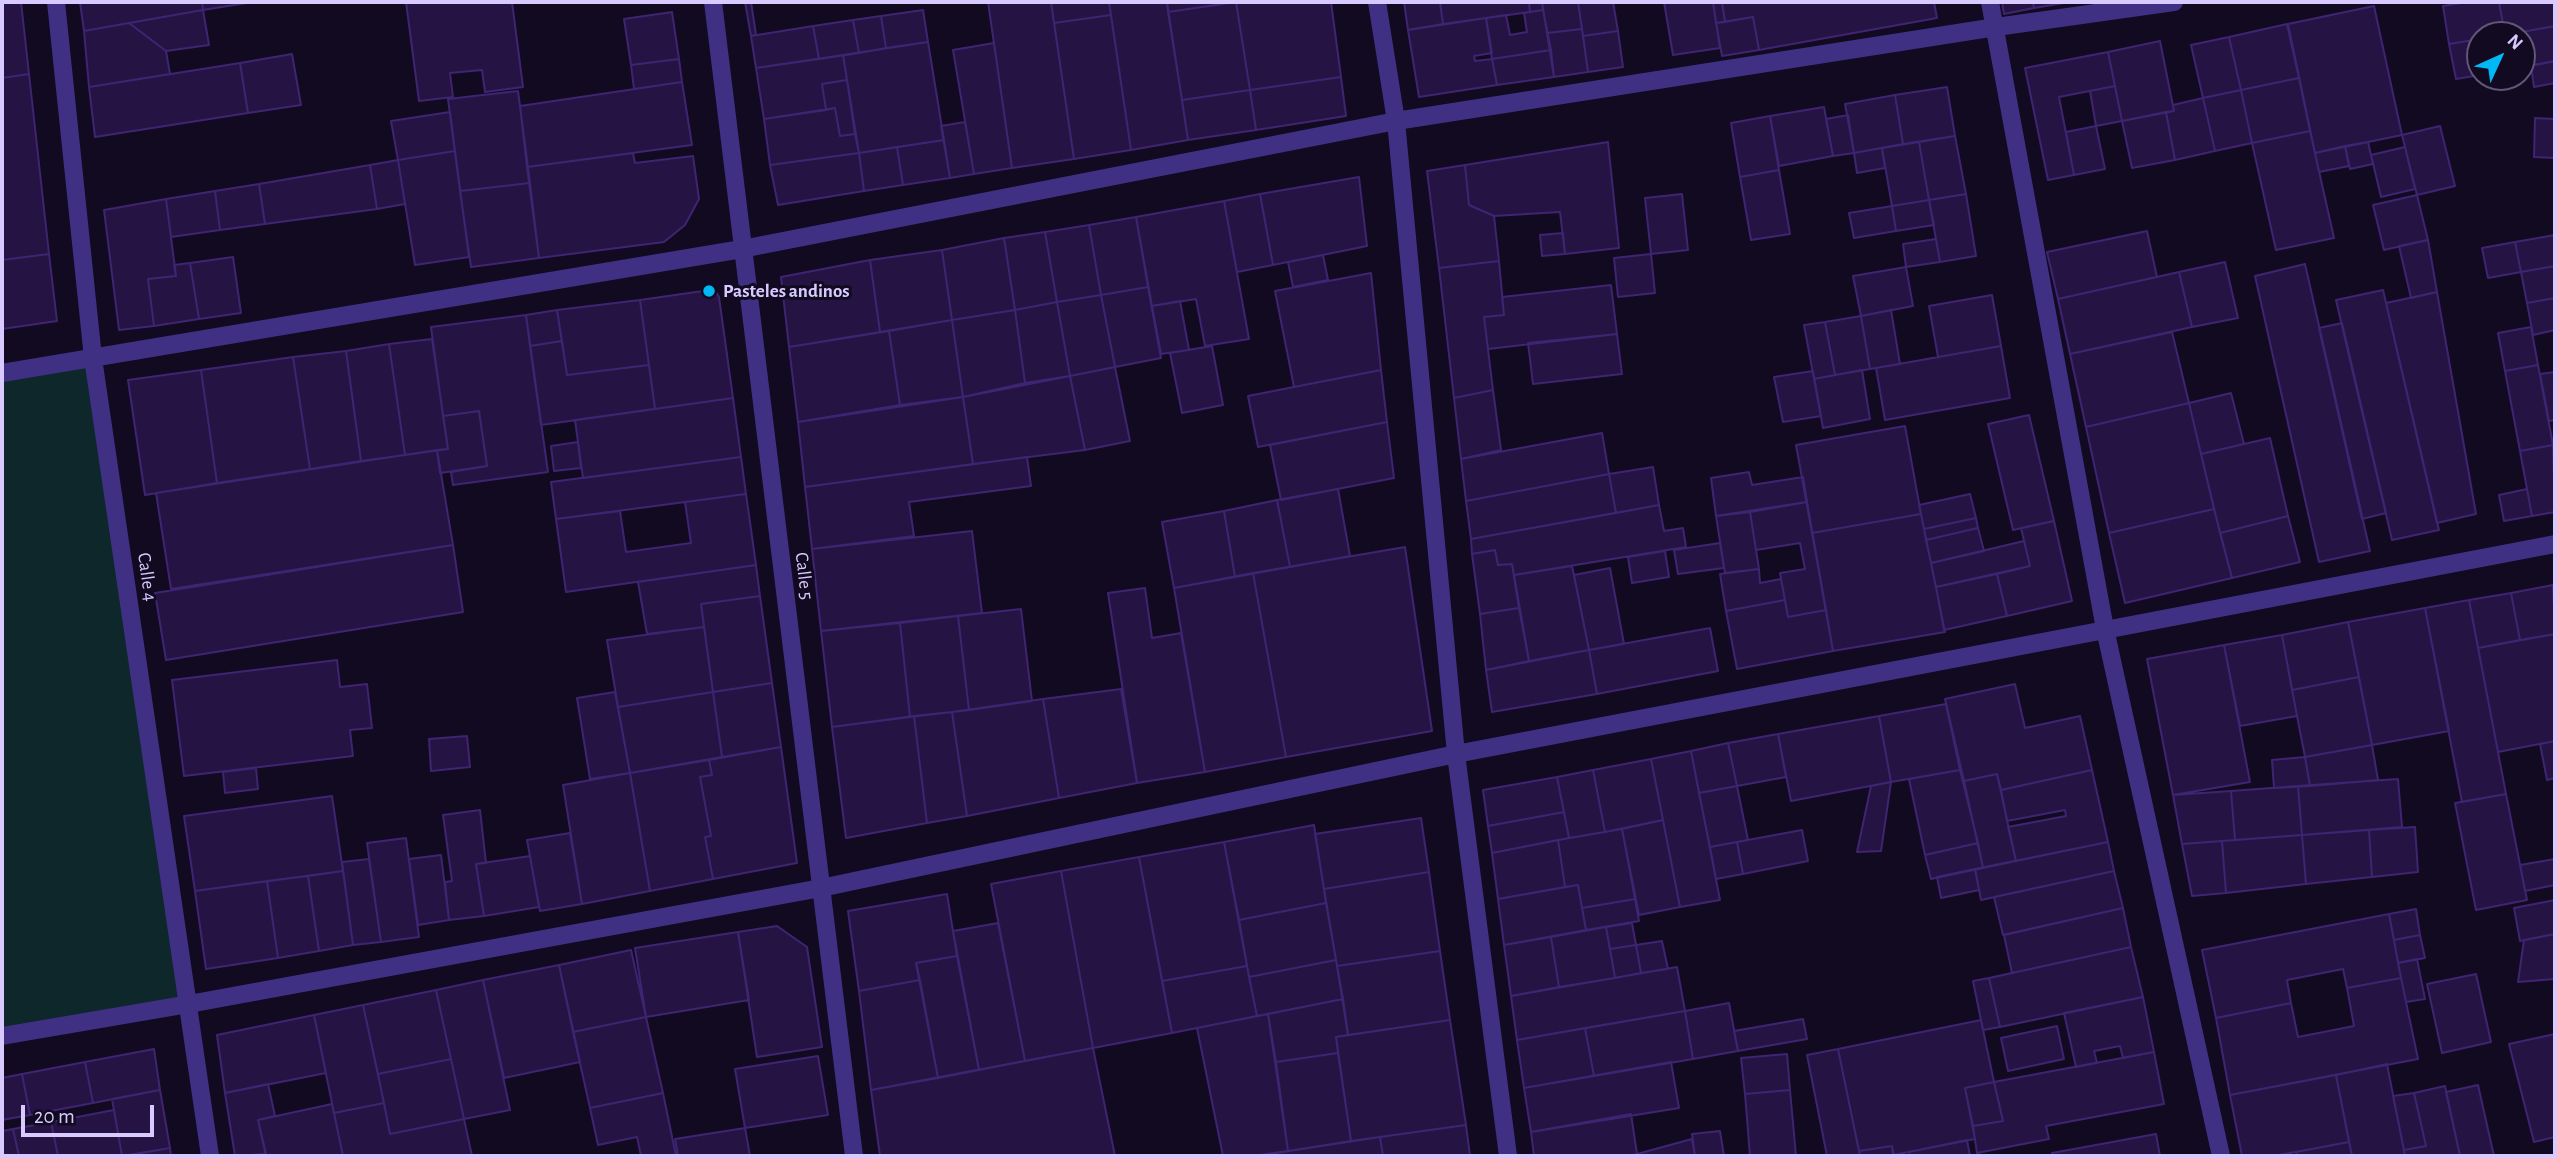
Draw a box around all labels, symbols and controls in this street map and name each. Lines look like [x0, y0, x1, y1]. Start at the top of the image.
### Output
north arrow [2466, 21, 2536, 91]
text: N [2503, 31, 2526, 54]
place label: Pasteles andinos [723, 280, 850, 302]
marker: Pasteles andinos [701, 283, 717, 299]
street label: Calle 4 [132, 551, 162, 603]
street label: Calle 5 [790, 551, 818, 601]
scale bar [24, 1092, 158, 1136]
text: 20 m [34, 1106, 75, 1127]

